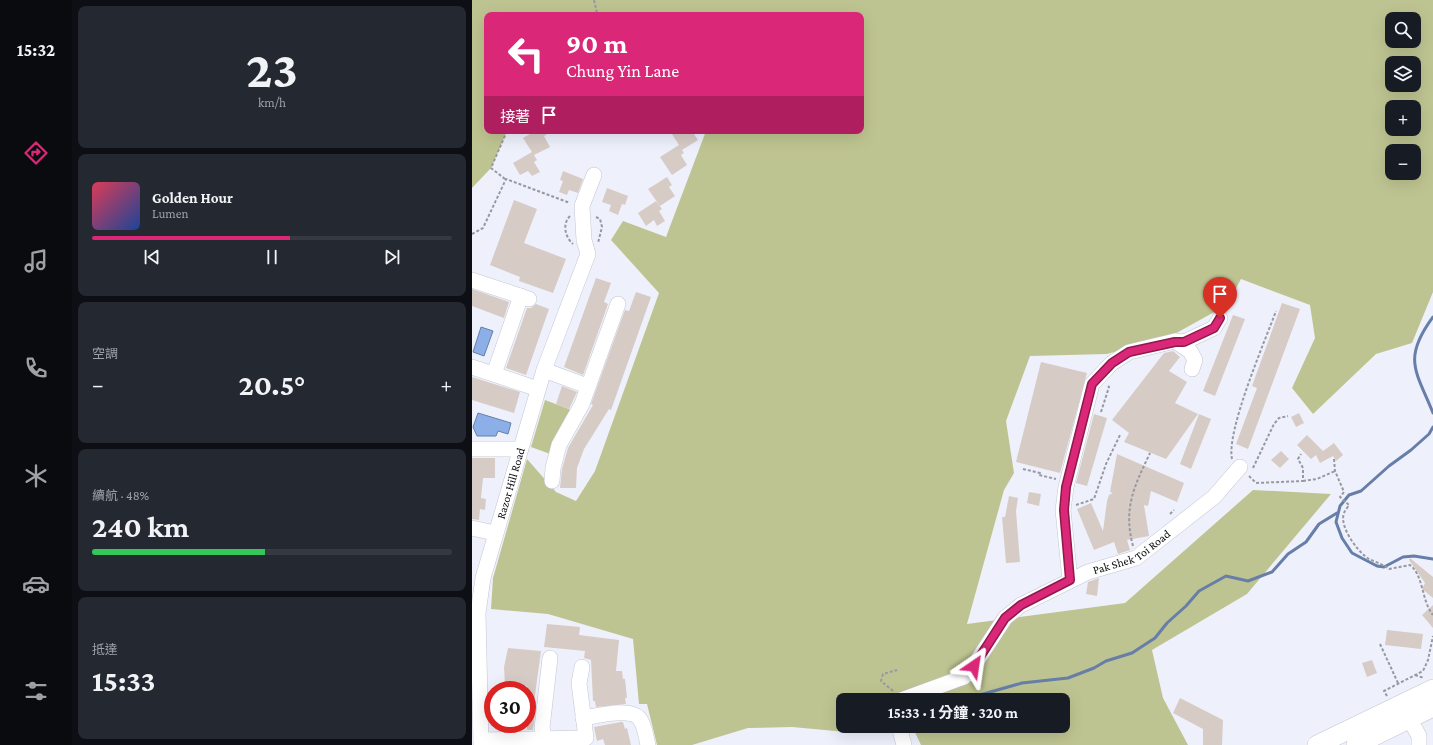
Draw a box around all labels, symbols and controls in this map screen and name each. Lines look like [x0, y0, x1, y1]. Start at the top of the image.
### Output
map controls [1385, 12, 1421, 180]
button: search [1385, 12, 1421, 48]
icon: left [500, 28, 552, 80]
text: 90 m [566, 28, 627, 59]
text: 15:32 [17, 40, 55, 60]
text: 23 [246, 40, 298, 98]
button: layers [1385, 56, 1421, 92]
text: Chung Yin Lane [566, 61, 679, 81]
text: km/h [258, 95, 286, 110]
button: + [1385, 100, 1421, 136]
icon: arrive [538, 104, 560, 126]
text: 接著 [500, 109, 530, 125]
icon: directions [22, 139, 50, 167]
button: − [1385, 144, 1421, 180]
text: Golden Hour [152, 190, 233, 206]
text: Lumen [152, 206, 188, 221]
icon: previous [141, 246, 163, 268]
icon: pause [261, 246, 283, 268]
icon: next [381, 246, 403, 268]
icon: music [22, 247, 50, 275]
pin [1203, 277, 1237, 318]
icon: arrive [1209, 283, 1231, 305]
text: 空調 [92, 346, 118, 361]
icon: phone [22, 354, 50, 382]
text: 20.5° [239, 368, 305, 401]
text: − [92, 372, 104, 397]
text: + [440, 372, 452, 397]
street label: Razor Hill Road [494, 445, 528, 521]
icon: climate [22, 462, 50, 490]
text: 續航 · 48% [92, 488, 149, 503]
text: 240 km [92, 510, 189, 543]
street label: Pak Shek Toi Road [1091, 526, 1174, 577]
icon: car [22, 570, 50, 598]
text: 抵達 [92, 642, 118, 657]
position arrow [953, 645, 995, 687]
text: 15:33 [92, 664, 155, 697]
icon: filters [22, 677, 50, 705]
speed limit sign: 30 [484, 681, 536, 733]
text: 15:33 · 1 分鐘 · 320 m [888, 705, 1018, 721]

